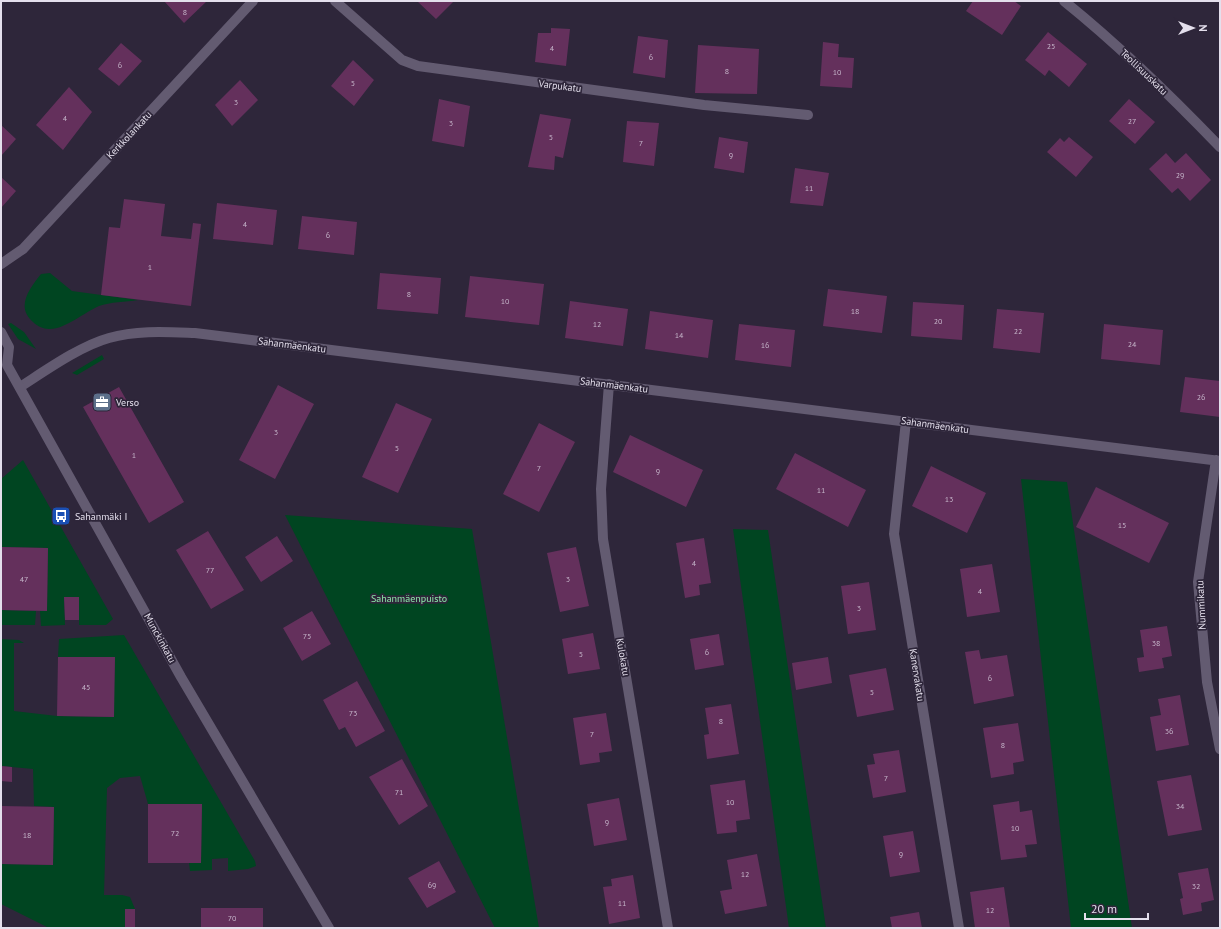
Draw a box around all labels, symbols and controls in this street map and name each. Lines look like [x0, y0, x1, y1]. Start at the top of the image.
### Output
house number: 8 [183, 7, 187, 17]
north arrow [1173, 8, 1213, 48]
text: N [1196, 24, 1210, 32]
house number: 25 [1047, 41, 1055, 51]
house number: 4 [550, 43, 555, 53]
street label: Teollisuuskatu [1118, 46, 1170, 98]
house number: 6 [649, 52, 653, 62]
house number: 6 [118, 60, 122, 70]
house number: 8 [725, 66, 729, 76]
house number: 10 [833, 67, 842, 77]
street label: Varpukatu [537, 77, 582, 95]
house number: 5 [351, 78, 355, 88]
house number: 3 [234, 97, 238, 107]
street label: Kerkkolankatu [104, 108, 154, 162]
house number: 4 [63, 113, 68, 123]
house number: 27 [1128, 116, 1136, 126]
house number: 3 [449, 118, 453, 128]
house number: 5 [549, 132, 553, 142]
house number: 7 [639, 138, 643, 148]
house number: 9 [729, 150, 733, 160]
house number: 29 [1176, 170, 1184, 180]
house number: 11 [805, 183, 813, 193]
house number: 4 [243, 219, 248, 229]
house number: 6 [326, 230, 330, 240]
house number: 1 [148, 262, 152, 272]
house number: 8 [407, 289, 411, 299]
house number: 10 [501, 296, 510, 306]
house number: 18 [851, 306, 859, 316]
house number: 20 [934, 316, 943, 326]
house number: 12 [593, 319, 601, 329]
house number: 22 [1014, 326, 1022, 336]
house number: 14 [675, 330, 684, 340]
street label: Sahanmäenkatu [257, 334, 327, 356]
house number: 24 [1128, 339, 1137, 349]
house number: 16 [761, 340, 769, 350]
street label: Sahanmäenkatu [579, 374, 649, 396]
office icon: Verso [91, 391, 113, 413]
house number: 26 [1197, 392, 1205, 402]
place label: Verso [115, 396, 139, 409]
street label: Sahanmäenkatu [900, 414, 970, 436]
house number: 3 [274, 427, 278, 437]
house number: 5 [395, 443, 399, 453]
house number: 1 [132, 450, 136, 460]
house number: 7 [537, 463, 541, 473]
house number: 9 [656, 466, 660, 476]
house number: 11 [817, 485, 825, 495]
house number: 13 [945, 494, 953, 504]
bus stop icon: Sahanmäki I [50, 505, 72, 527]
place label: Sahanmäki I [75, 510, 127, 523]
house number: 15 [1118, 520, 1126, 530]
house number: 4 [692, 558, 697, 568]
house number: 77 [206, 565, 214, 575]
house number: 47 [20, 574, 28, 584]
house number: 3 [566, 574, 570, 584]
street label: Nummikatu [1193, 580, 1209, 630]
house number: 4 [978, 586, 983, 596]
park label: Sahanmäenpuisto [371, 592, 447, 605]
house number: 3 [857, 603, 861, 613]
street label: Munckinkatu [141, 611, 179, 665]
house number: 75 [303, 631, 311, 641]
street label: Kulokatu [613, 637, 633, 677]
house number: 38 [1152, 638, 1160, 648]
house number: 6 [705, 647, 709, 657]
street label: Kanervakatu [906, 648, 928, 702]
house number: 5 [579, 649, 583, 659]
house number: 6 [988, 673, 992, 683]
house number: 45 [82, 682, 90, 692]
house number: 5 [870, 687, 874, 697]
house number: 73 [349, 708, 357, 718]
house number: 8 [719, 716, 723, 726]
house number: 36 [1165, 726, 1173, 736]
house number: 7 [590, 729, 594, 739]
house number: 8 [1001, 740, 1005, 750]
house number: 7 [884, 773, 888, 783]
house number: 71 [395, 787, 403, 797]
house number: 10 [726, 797, 735, 807]
house number: 34 [1176, 801, 1185, 811]
house number: 9 [605, 817, 609, 827]
house number: 10 [1011, 823, 1020, 833]
house number: 72 [171, 828, 179, 838]
house number: 18 [23, 830, 31, 840]
house number: 9 [899, 849, 903, 859]
house number: 12 [741, 869, 749, 879]
house number: 69 [428, 880, 436, 890]
house number: 32 [1192, 881, 1200, 891]
scale bar [1085, 895, 1148, 921]
house number: 11 [618, 898, 626, 908]
text: 20 m [1091, 901, 1117, 916]
house number: 12 [986, 905, 994, 915]
house number: 70 [228, 913, 237, 923]

